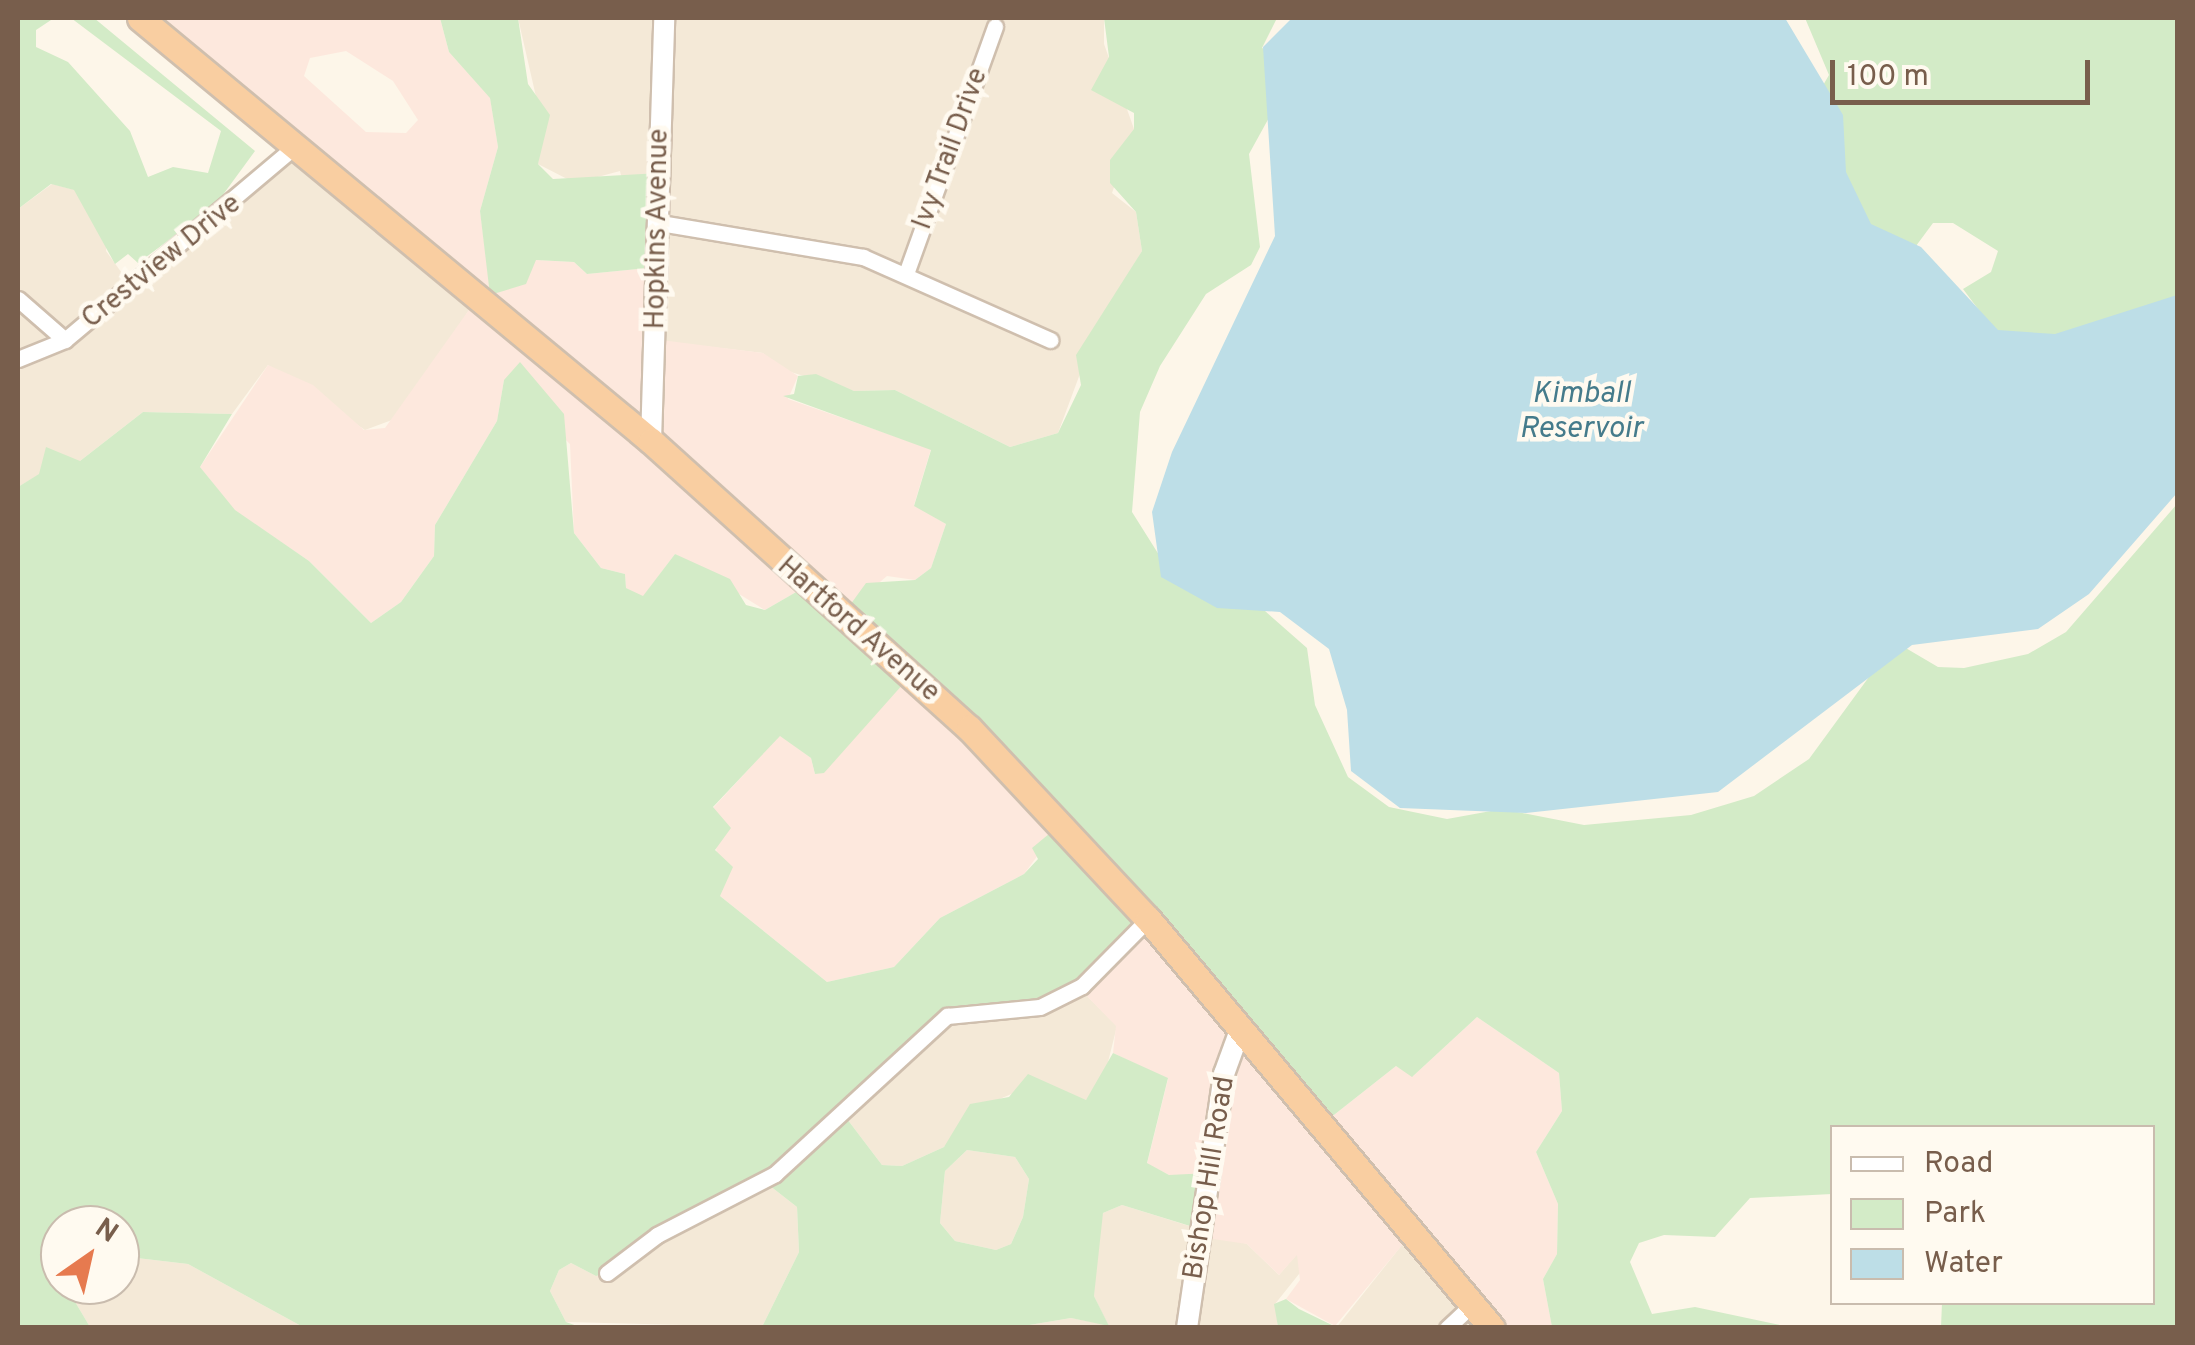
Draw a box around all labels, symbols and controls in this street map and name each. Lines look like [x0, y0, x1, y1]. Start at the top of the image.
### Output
scale bar [1835, 40, 2095, 102]
text: 100 m [1847, 59, 1929, 96]
street label: Ivy Trail Drive [906, 63, 996, 235]
street label: Hopkins Avenue [639, 128, 677, 330]
street label: Crestview Drive [76, 188, 248, 336]
water label: Kimball Reservoir [1519, 377, 1643, 448]
street label: Hartford Avenue [769, 550, 947, 710]
street label: Bishop Hill Road [1177, 1074, 1243, 1282]
legend [1830, 1125, 2155, 1305]
text: Road [1924, 1146, 1993, 1183]
text: Park [1924, 1196, 1986, 1233]
north arrow [40, 1205, 140, 1305]
text: N [87, 1211, 124, 1252]
text: Water [1924, 1246, 2003, 1283]

